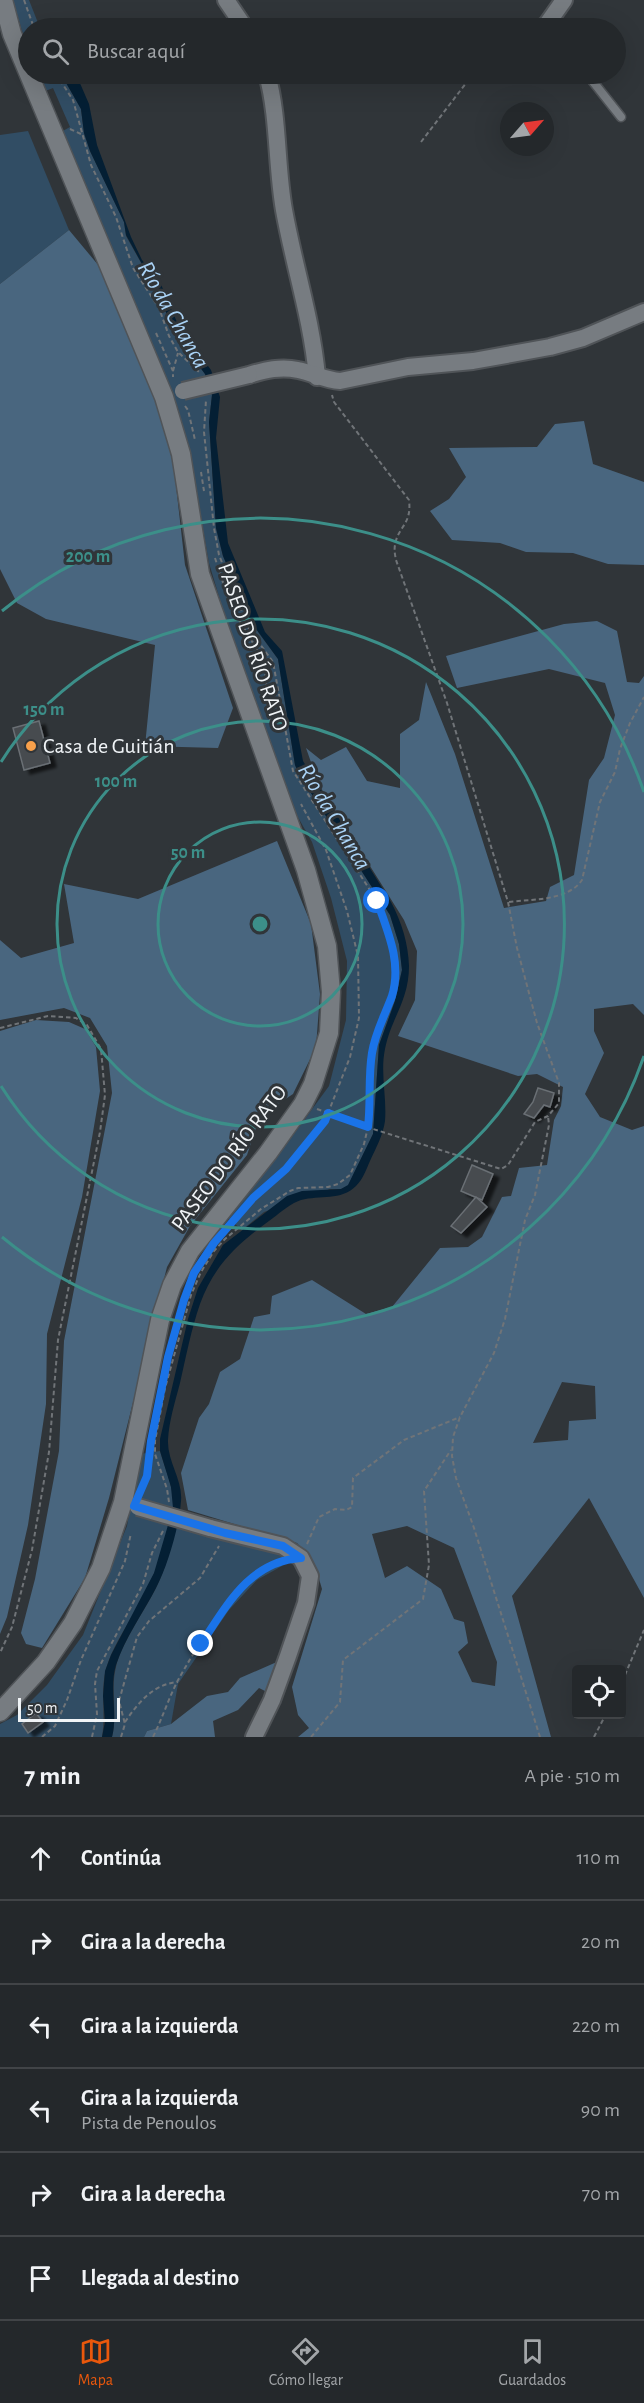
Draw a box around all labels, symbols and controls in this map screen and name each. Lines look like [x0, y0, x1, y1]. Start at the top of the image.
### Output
search box [18, 18, 626, 84]
icon: search [39, 35, 72, 68]
text: Buscar aquí [87, 40, 185, 62]
north arrow [500, 102, 554, 156]
water label: Río da Chanca [133, 257, 213, 373]
text: 200 m [66, 548, 110, 566]
street label: PASEO DO RÍO RATO [214, 560, 293, 734]
text: 150 m [24, 701, 64, 719]
place label: Casa de Guitián [43, 735, 175, 757]
marker: Casa de Guitián [24, 739, 38, 753]
water label: Río da Chanca [293, 760, 375, 874]
text: 100 m [95, 773, 137, 791]
text: 50 m [171, 844, 205, 862]
route start [363, 887, 389, 913]
centre of rings [250, 914, 270, 934]
street label: PASEO DO RÍO RATO [166, 1080, 291, 1235]
route end [187, 1630, 213, 1656]
map controls [572, 1665, 626, 1719]
button: locate [572, 1665, 626, 1719]
scale bar [18, 1695, 120, 1722]
text: 50 m [27, 1700, 58, 1716]
text: 7 min [24, 1763, 81, 1789]
text: A pie · 510 m [525, 1766, 620, 1786]
icon: ahead [24, 1842, 57, 1875]
text: Continúa [81, 1847, 161, 1869]
text: 110 m [576, 1848, 620, 1868]
icon: right [24, 1926, 57, 1959]
text: Gira a la derecha [81, 1931, 226, 1953]
text: 20 m [581, 1932, 620, 1952]
icon: left [24, 2010, 57, 2043]
text: Gira a la izquierda [81, 2015, 239, 2037]
text: 220 m [572, 2016, 620, 2036]
text: Gira a la izquierda [81, 2087, 239, 2109]
icon: left [24, 2094, 57, 2127]
text: 90 m [581, 2100, 620, 2120]
text: Pista de Penoulos [81, 2113, 217, 2133]
icon: right [24, 2178, 57, 2211]
text: Gira a la derecha [81, 2183, 226, 2205]
text: 70 m [582, 2184, 620, 2204]
icon: arrive [24, 2262, 57, 2295]
text: Llegada al destino [81, 2267, 239, 2289]
tab: Mapa [78, 2335, 113, 2390]
tab: Cómo llegar [269, 2335, 343, 2390]
tab: Guardados [499, 2335, 566, 2390]

